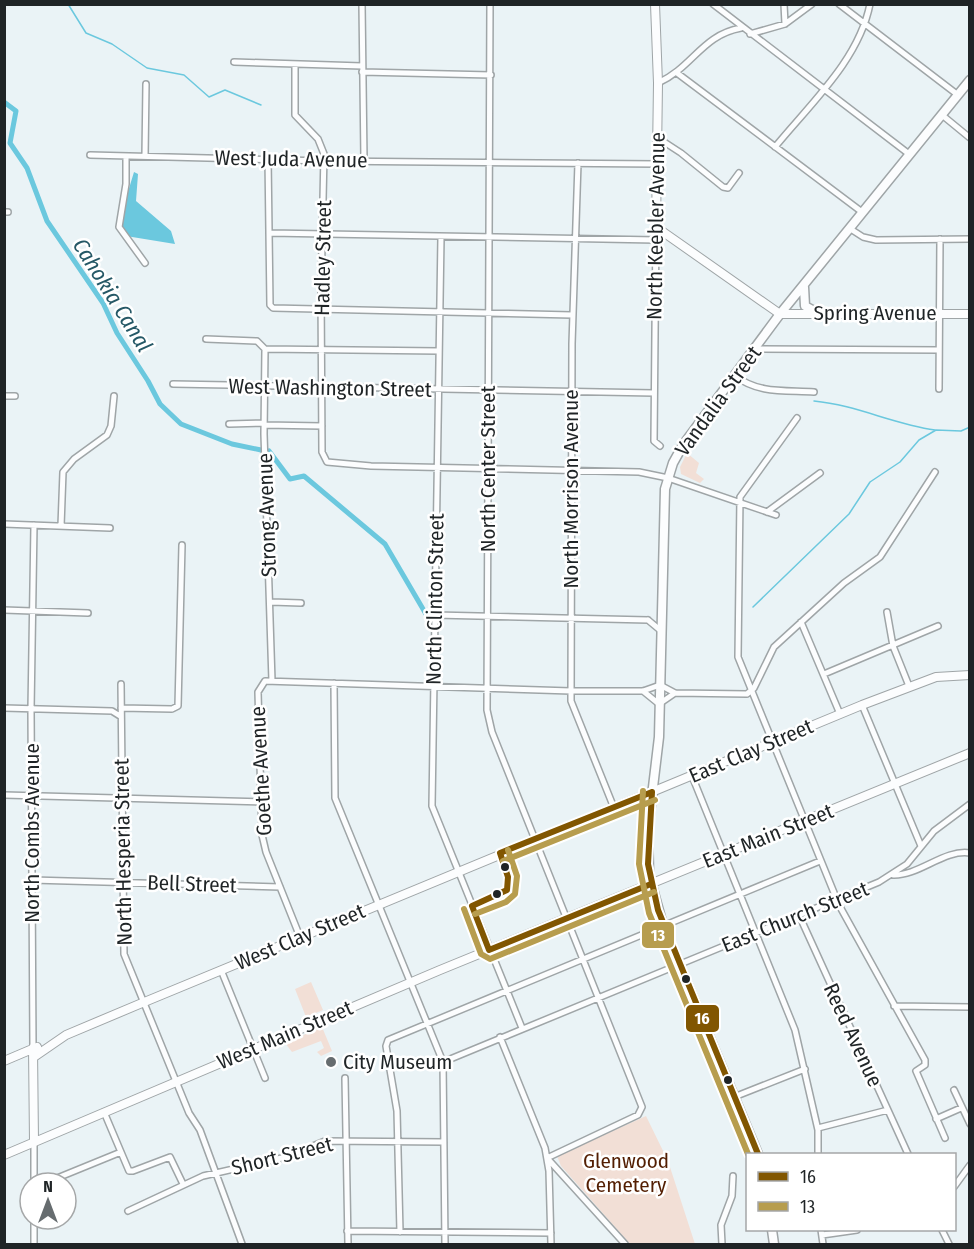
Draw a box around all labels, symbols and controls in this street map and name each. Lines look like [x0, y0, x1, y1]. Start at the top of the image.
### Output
street label: North Keebler Avenue [641, 132, 671, 320]
street label: West Juda Avenue [214, 145, 368, 173]
street label: Hadley Street [309, 200, 337, 316]
water label: Cahokia Canal [67, 233, 158, 357]
street label: Spring Avenue [813, 300, 937, 326]
street label: Vandalia Street [669, 341, 767, 461]
street label: West Washington Street [228, 373, 432, 403]
street label: North Center Street [475, 386, 501, 552]
street label: North Morrison Avenue [558, 389, 584, 589]
street label: Strong Avenue [252, 453, 282, 577]
street label: North Clinton Street [421, 513, 449, 685]
street label: Goethe Avenue [245, 706, 277, 836]
street label: East Clay Street [685, 713, 817, 789]
street label: North Combs Avenue [19, 743, 45, 923]
street label: North Hesperia Street [108, 758, 138, 946]
street label: East Main Street [699, 798, 837, 874]
unlabelled marker [499, 861, 511, 873]
street label: Bell Street [147, 869, 237, 899]
street label: East Church Street [718, 876, 872, 958]
unlabelled marker [491, 888, 503, 900]
street label: West Clay Street [231, 898, 369, 976]
line badge: 13 [641, 921, 675, 949]
text: 13 [651, 926, 666, 945]
unlabelled marker [680, 973, 692, 985]
street label: Reed Avenue [818, 979, 888, 1091]
street label: West Main Street [213, 995, 357, 1075]
line badge: 16 [685, 1004, 720, 1033]
text: 16 [694, 1009, 710, 1028]
place label: City Museum [343, 1049, 452, 1075]
marker: City Museum [324, 1055, 338, 1069]
unlabelled marker [722, 1074, 734, 1086]
street label: Short Street [229, 1131, 335, 1181]
park label: Glenwood Cemetery [583, 1148, 669, 1198]
legend [746, 1153, 956, 1231]
text: 16 [800, 1166, 816, 1188]
north arrow [18, 1171, 78, 1231]
text: N [43, 1177, 53, 1196]
text: 13 [800, 1196, 815, 1218]

